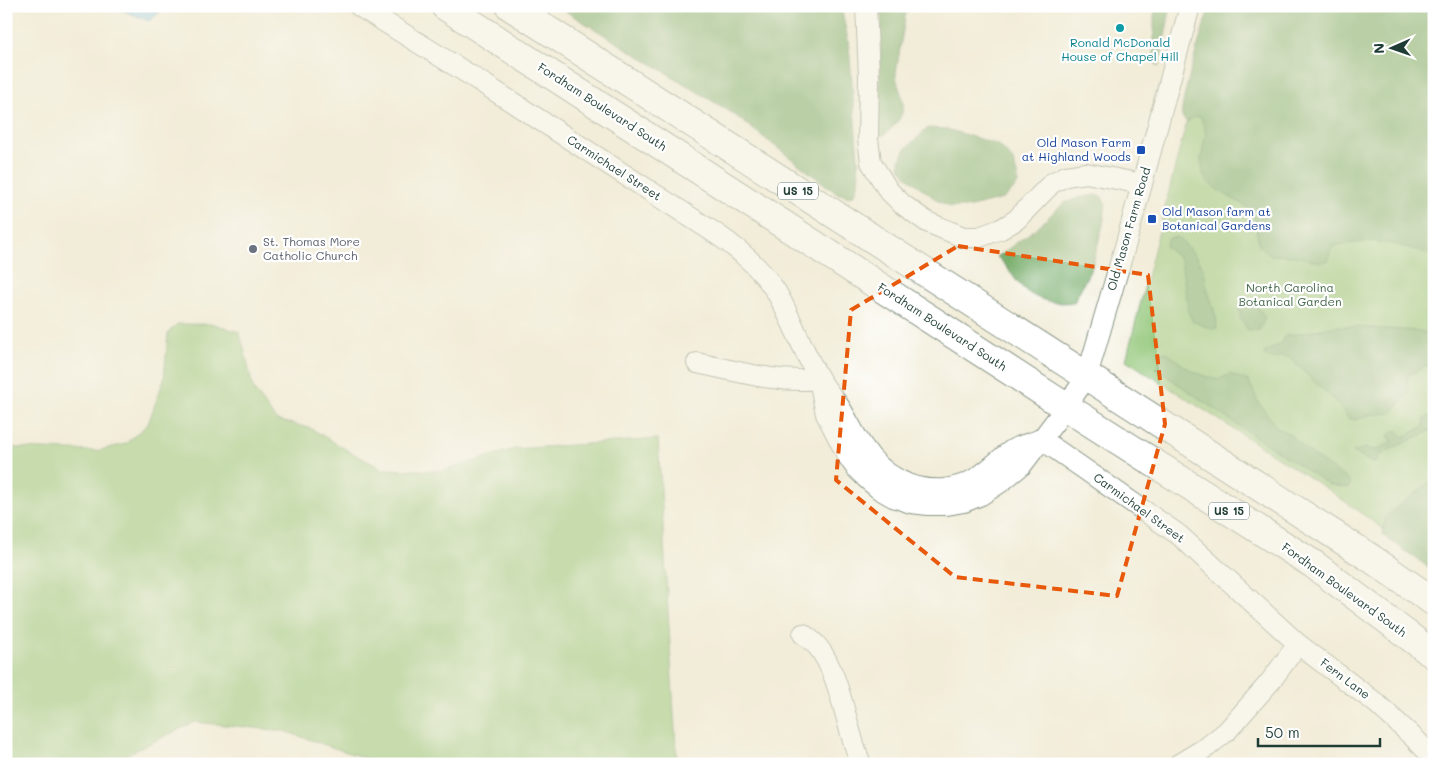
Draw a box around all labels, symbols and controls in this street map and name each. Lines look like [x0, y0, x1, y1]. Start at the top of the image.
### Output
marker: Ronald McDonald House of Chapel Hill [1114, 22, 1126, 34]
north arrow [1368, 22, 1418, 72]
place label: Ronald McDonald House of Chapel Hill [1061, 34, 1179, 64]
text: N [1369, 43, 1388, 54]
street label: Fordham Boulevard South [535, 58, 670, 154]
street label: Carmichael Street [564, 131, 665, 204]
place label: Old Mason Farm at Highland Woods [1022, 134, 1131, 164]
marker: Old Mason Farm at Highland Woods [1135, 144, 1147, 156]
street label: Old Mason Farm Road [1103, 165, 1153, 292]
road number: US 15 [778, 182, 818, 200]
place label: Old Mason farm at Botanical Gardens [1162, 203, 1271, 233]
marker: Old Mason farm at Botanical Gardens [1146, 213, 1158, 225]
place label: St. Thomas More Catholic Church [263, 233, 360, 263]
marker: St. Thomas More Catholic Church [247, 243, 259, 255]
street label: Fordham Boulevard South [875, 278, 1010, 374]
park label: North Carolina Botanical Garden [1238, 279, 1342, 309]
street label: Carmichael Street [1091, 469, 1188, 546]
road number: US 15 [1209, 502, 1249, 520]
street label: Fordham Boulevard South [1279, 538, 1410, 640]
street label: Fern Lane [1317, 654, 1374, 702]
scale bar [1258, 715, 1380, 747]
text: 50 m [1265, 722, 1300, 742]

